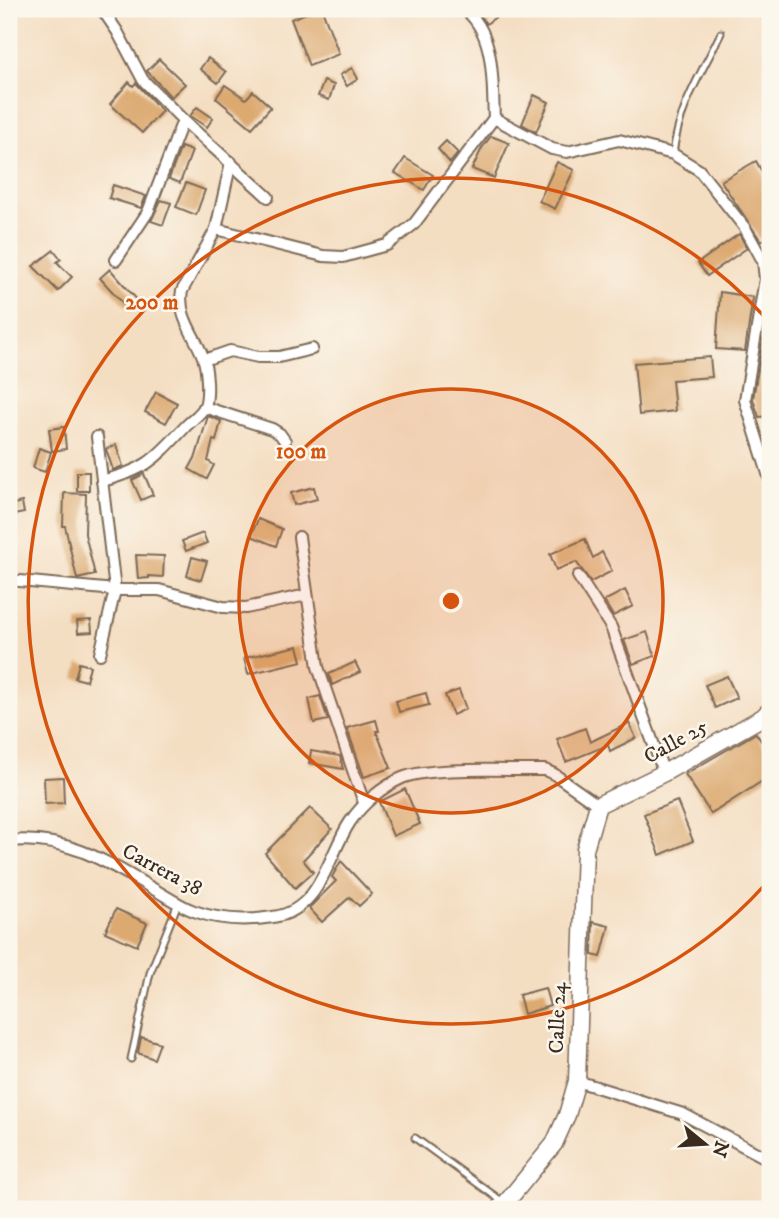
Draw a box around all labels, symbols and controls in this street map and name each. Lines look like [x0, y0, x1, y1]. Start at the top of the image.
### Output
text: 200 m [125, 290, 179, 316]
text: 100 m [276, 439, 326, 465]
centre of rings [439, 589, 463, 613]
street label: Calle 25 [639, 714, 713, 770]
street label: Carrera 38 [118, 838, 206, 902]
street label: Calle 24 [544, 981, 572, 1054]
north arrow [670, 1110, 740, 1180]
text: N [706, 1138, 733, 1160]

